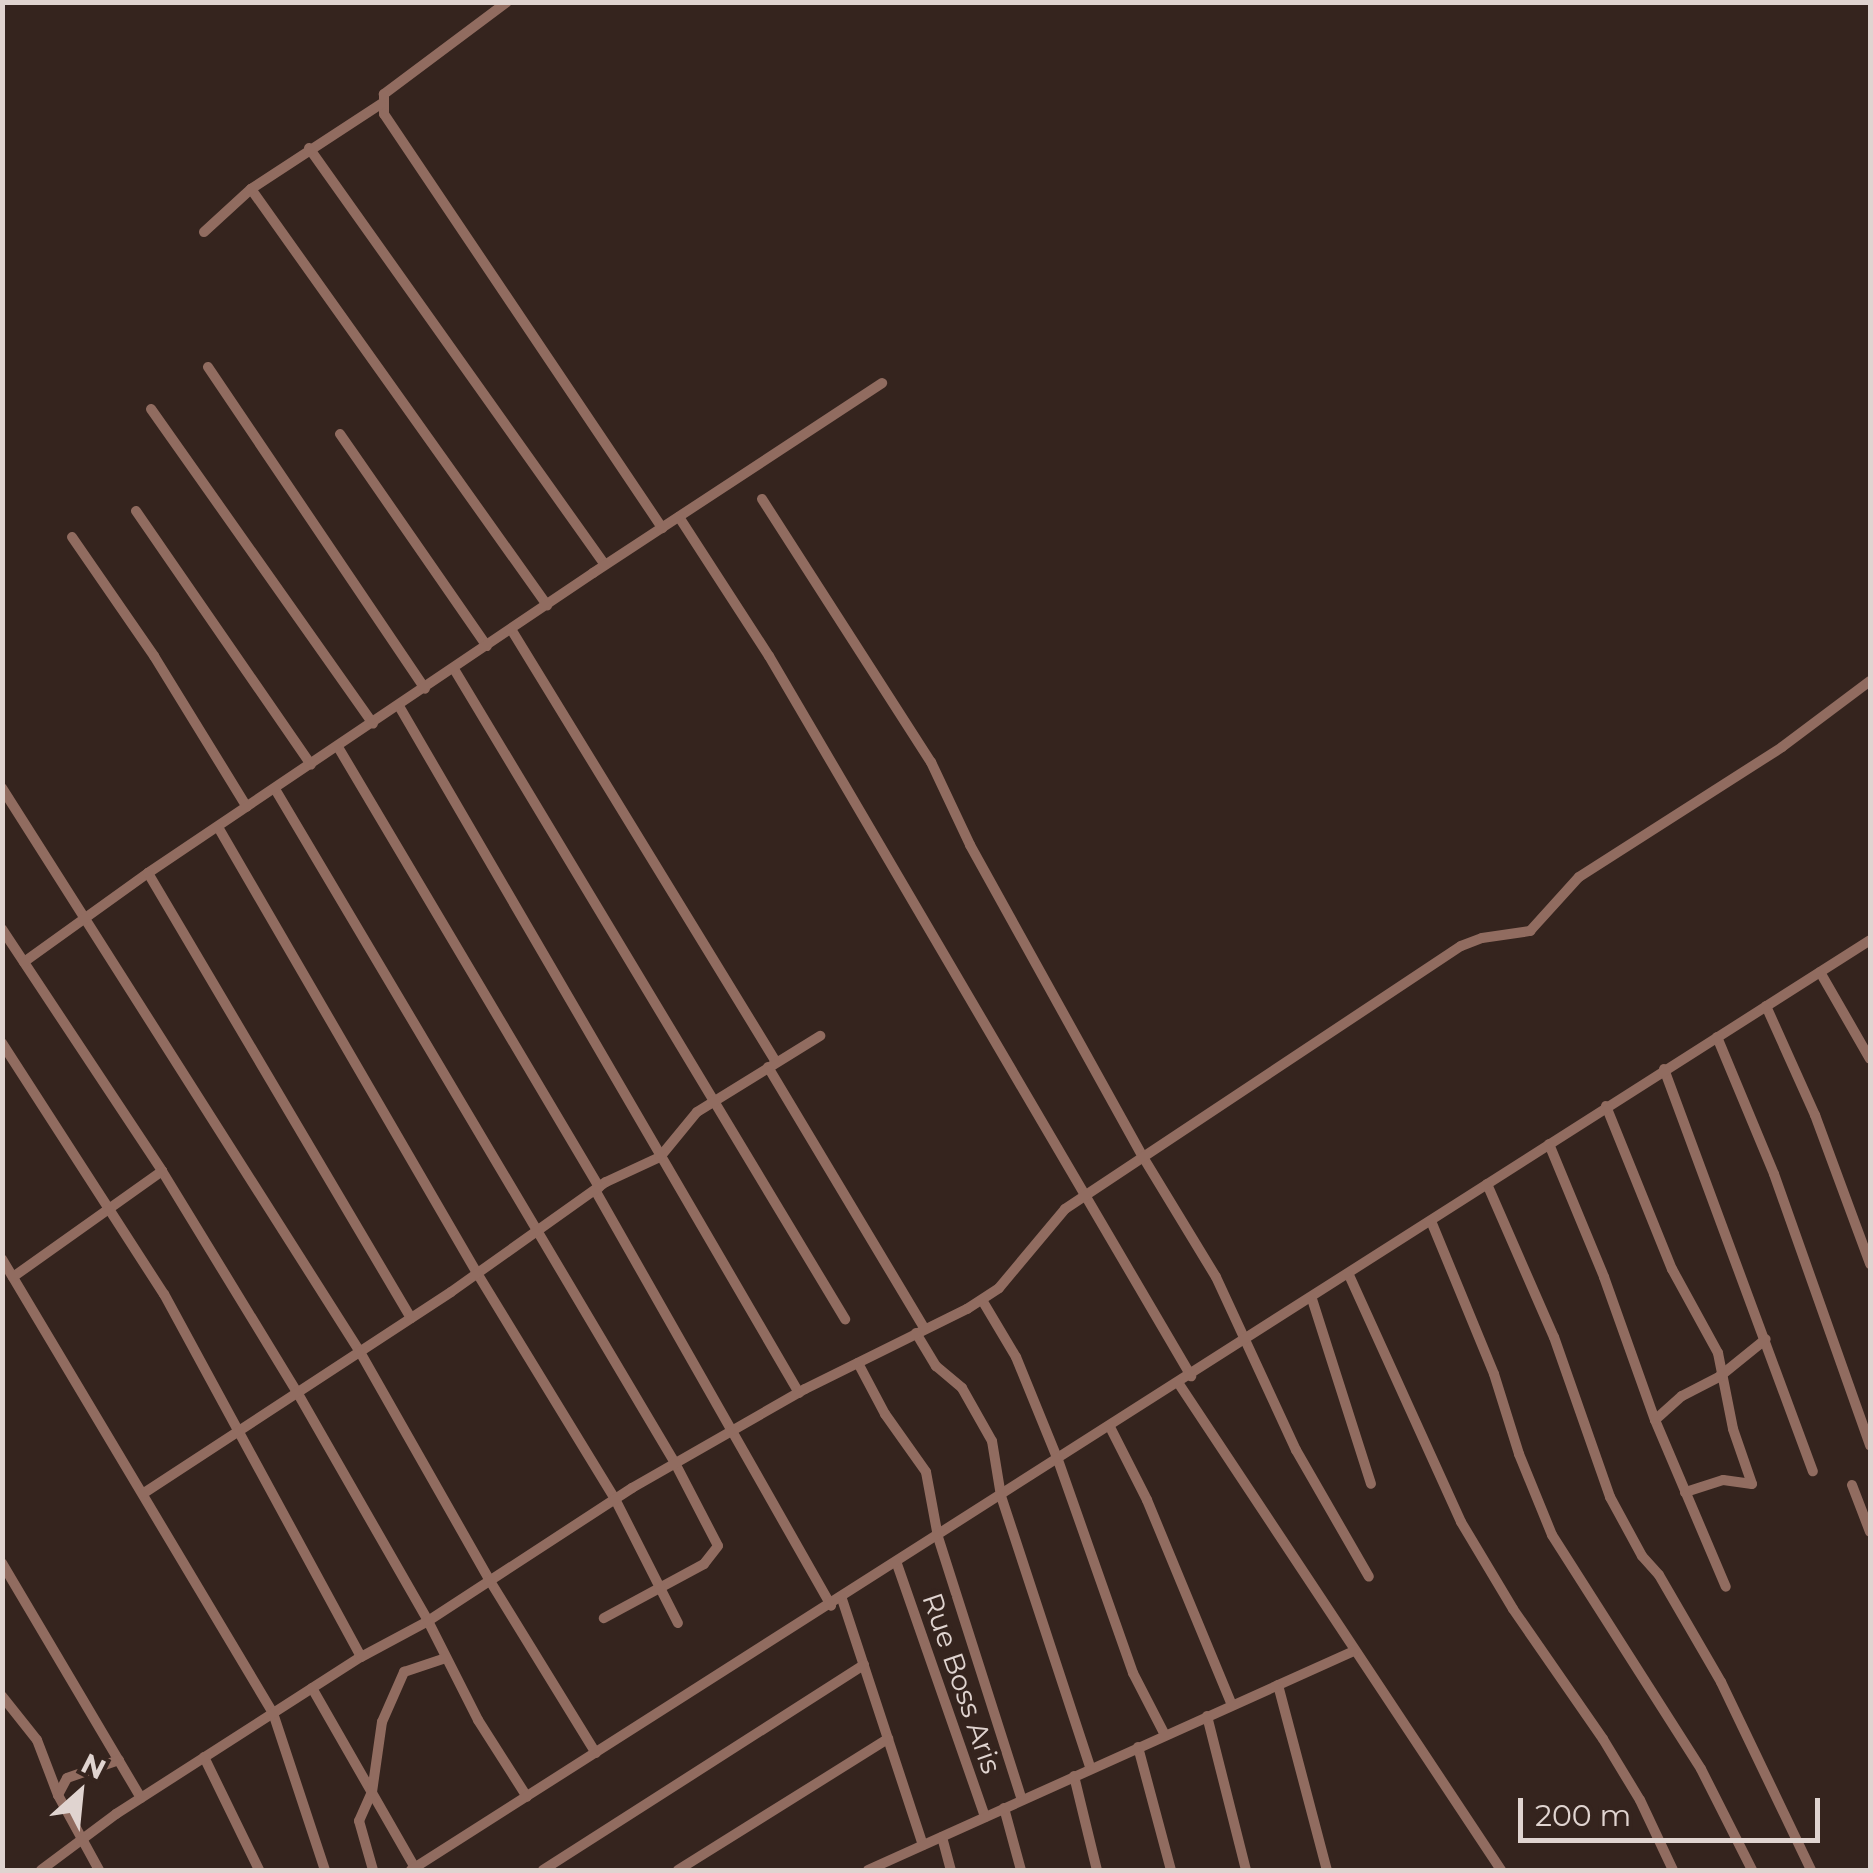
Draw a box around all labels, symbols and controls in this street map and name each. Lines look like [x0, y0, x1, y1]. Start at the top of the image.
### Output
street label: Rue Boss Aris [915, 1588, 1009, 1778]
north arrow [30, 1743, 130, 1843]
text: N [76, 1746, 111, 1787]
scale bar [1523, 1778, 1826, 1840]
text: 200 m [1535, 1797, 1631, 1834]

